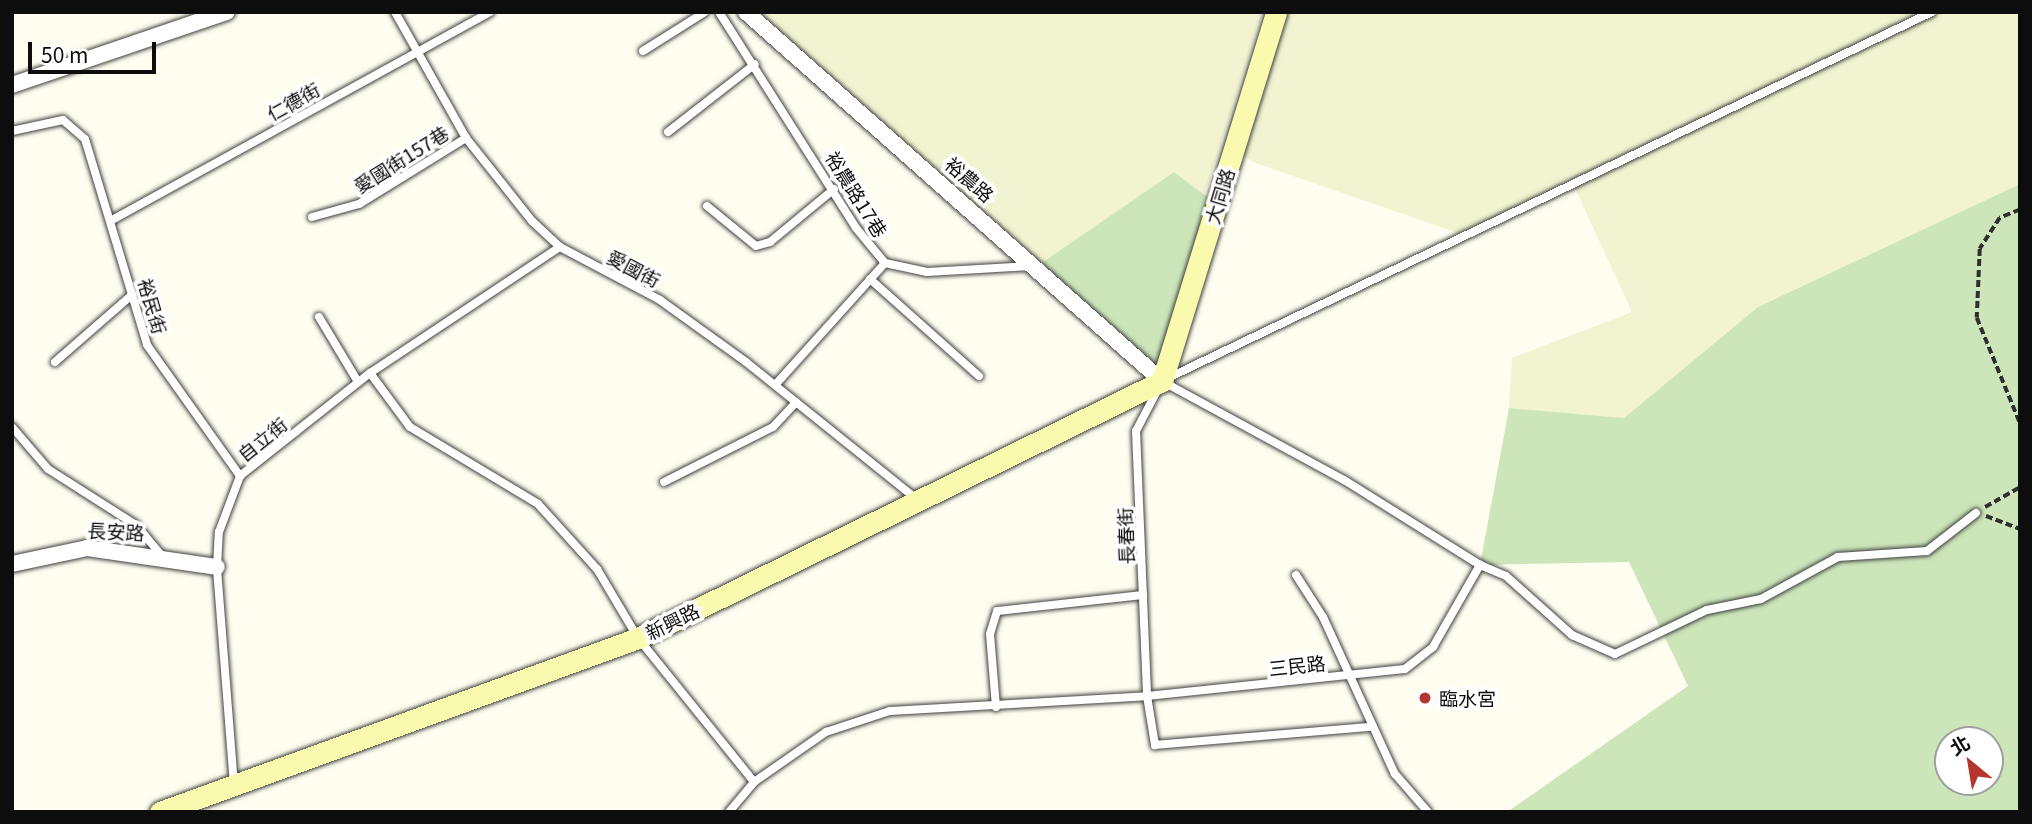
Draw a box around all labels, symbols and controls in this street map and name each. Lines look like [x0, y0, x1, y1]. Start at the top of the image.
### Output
scale bar [32, 28, 159, 72]
text: 50 m [41, 39, 88, 69]
street label: 仁德街 [263, 77, 323, 125]
street label: 愛國街157巷 [349, 121, 453, 197]
street label: 裕農路17巷 [822, 147, 892, 241]
street label: 裕農路 [941, 152, 999, 206]
street label: 大同路 [1200, 165, 1238, 227]
street label: 愛國街 [603, 245, 665, 291]
street label: 裕民街 [134, 275, 172, 337]
street label: 自立街 [233, 412, 291, 466]
street label: 長春街 [1113, 507, 1137, 565]
street label: 長安路 [87, 518, 145, 544]
street label: 新興路 [641, 598, 703, 644]
street label: 三民路 [1267, 651, 1327, 679]
place label: 臨水宮 [1439, 687, 1496, 709]
marker: 臨水宮 [1417, 690, 1433, 706]
north arrow [1934, 726, 2004, 796]
text: 北 [1944, 728, 1974, 761]

